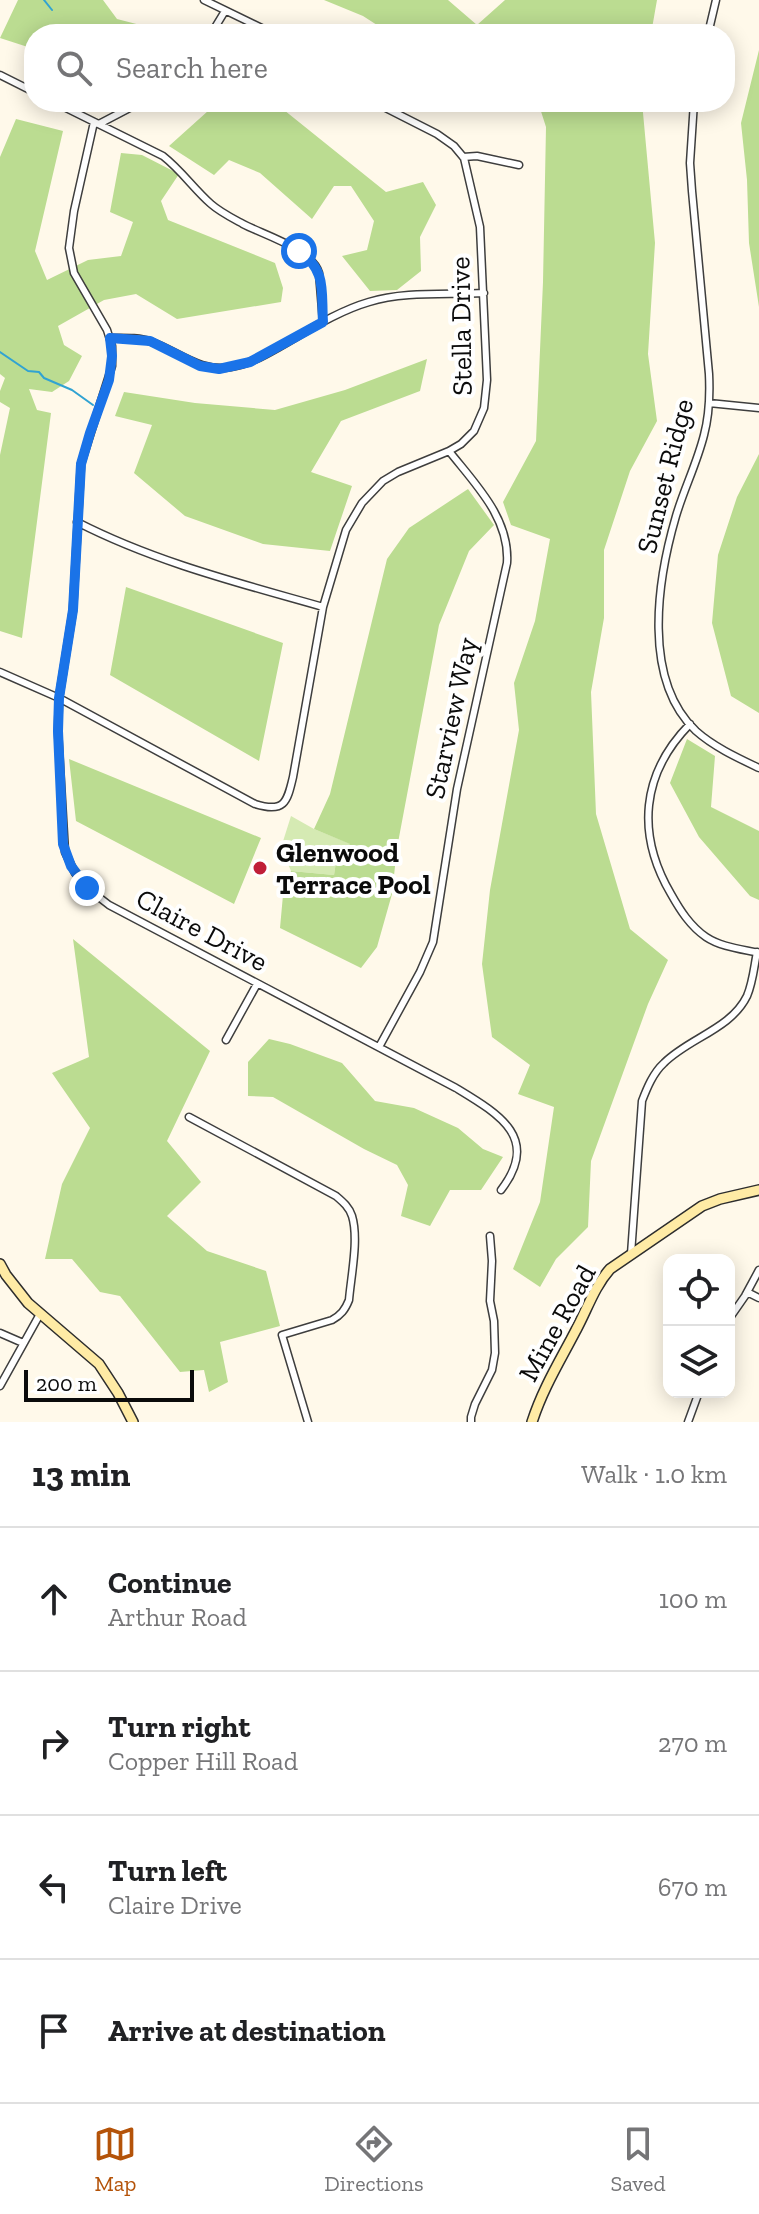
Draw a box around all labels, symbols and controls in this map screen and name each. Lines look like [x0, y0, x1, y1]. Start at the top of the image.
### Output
search box [24, 24, 735, 112]
icon: search [52, 46, 96, 90]
text: Search here [116, 50, 268, 86]
route start [281, 233, 317, 269]
street label: Stella Drive [443, 256, 479, 396]
street label: Sunset Ridge [630, 395, 700, 557]
street label: Starview Way [418, 634, 484, 802]
place label: Glenwood Terrace Pool [276, 836, 431, 901]
marker: Glenwood Terrace Pool [251, 859, 269, 877]
route end [69, 870, 105, 906]
street label: Claire Drive [131, 882, 273, 978]
map controls [663, 1254, 735, 1398]
button: locate [663, 1254, 735, 1326]
street label: Mine Road [511, 1259, 603, 1387]
button: layers [663, 1326, 735, 1398]
scale bar [24, 1366, 194, 1402]
text: 200 m [36, 1370, 97, 1397]
text: 13 min [32, 1454, 130, 1495]
text: Walk · 1.0 km [581, 1458, 727, 1490]
text: Continue [108, 1565, 232, 1601]
icon: ahead [32, 1577, 76, 1621]
text: 100 m [659, 1583, 727, 1615]
text: Arthur Road [108, 1601, 247, 1633]
text: Turn right [108, 1709, 250, 1745]
icon: right [32, 1721, 76, 1765]
text: 270 m [658, 1727, 727, 1759]
text: Copper Hill Road [108, 1745, 298, 1777]
text: Turn left [108, 1853, 227, 1889]
icon: left [32, 1865, 76, 1909]
text: 670 m [658, 1871, 727, 1903]
text: Claire Drive [108, 1889, 242, 1921]
icon: arrive [32, 2009, 76, 2053]
text: Arrive at destination [108, 2013, 385, 2049]
tab: Map [93, 2122, 137, 2197]
tab: Directions [324, 2122, 424, 2197]
tab: Saved [610, 2122, 666, 2197]

